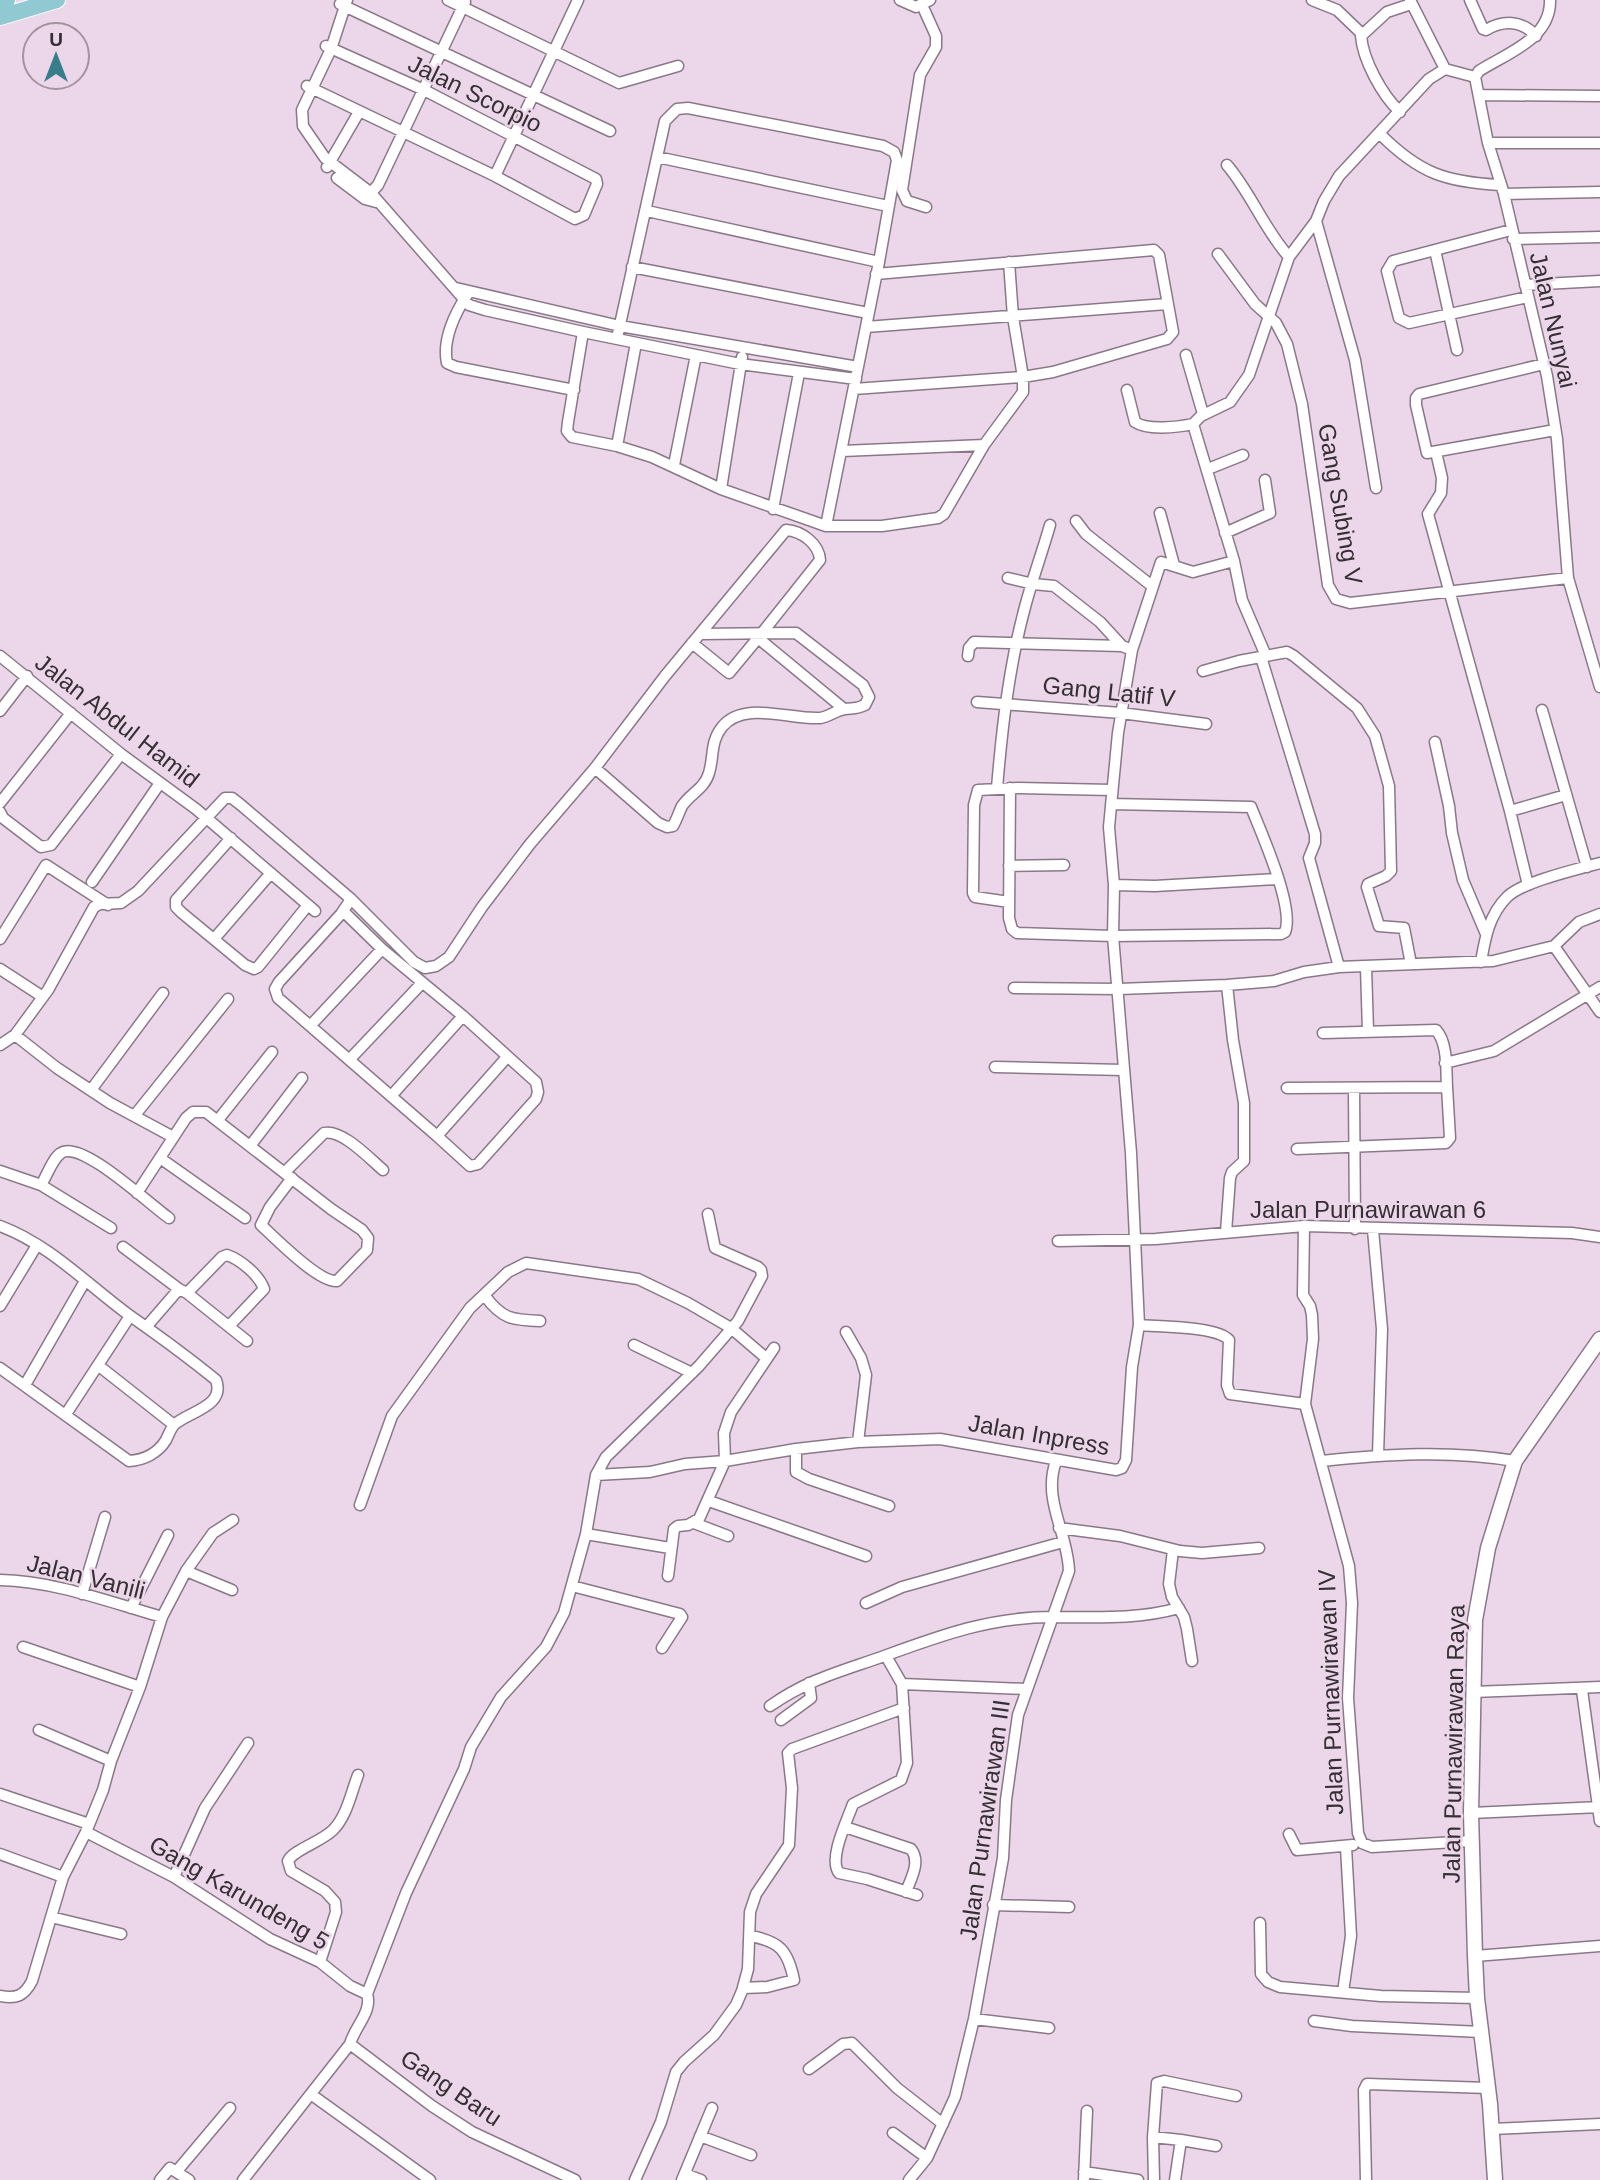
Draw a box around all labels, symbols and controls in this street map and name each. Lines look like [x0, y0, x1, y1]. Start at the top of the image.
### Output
north arrow [21, 21, 91, 91]
text: U [49, 29, 63, 50]
street label: Jalan Scorpio [404, 50, 546, 138]
street label: Jalan Nunyai [1525, 249, 1582, 391]
street label: Gang Subing V [1313, 421, 1368, 586]
street label: Jalan Abdul Hamid [30, 648, 204, 793]
street label: Gang Latif V [1041, 671, 1177, 712]
street label: Jalan Purnawirawan 6 [1250, 1196, 1486, 1223]
street label: Jalan Inpress [966, 1409, 1112, 1460]
street label: Jalan Vanili [24, 1549, 148, 1604]
street label: Jalan Purnawirawan IV [1313, 1569, 1348, 1815]
street label: Jalan Purnawirawan Raya [1438, 1604, 1469, 1884]
street label: Jalan Purnawirawan III [954, 1698, 1015, 1942]
street label: Gang Karundeng 5 [145, 1830, 334, 1955]
street label: Gang Baru [396, 2044, 507, 2131]

